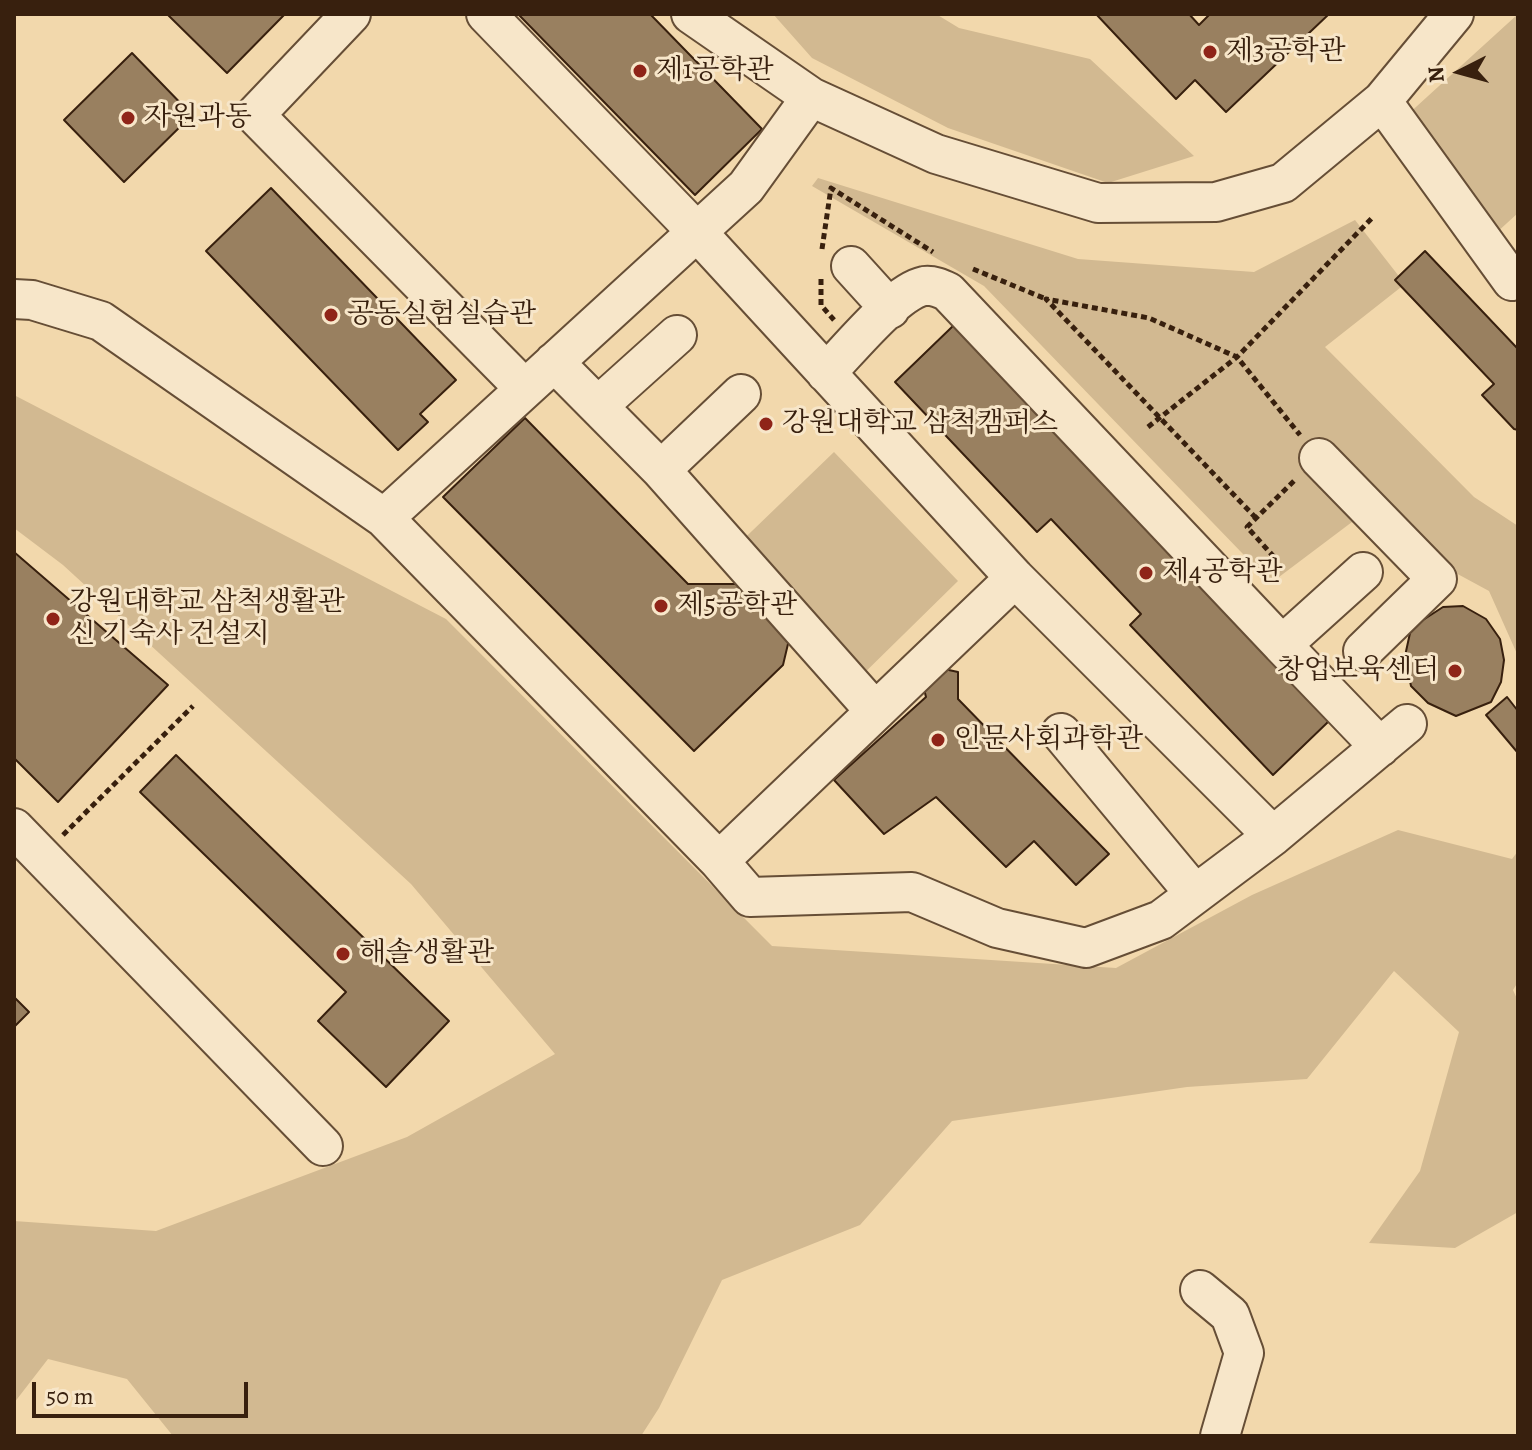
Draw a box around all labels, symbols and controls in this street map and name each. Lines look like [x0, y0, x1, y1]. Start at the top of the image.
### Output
north arrow [1420, 32, 1500, 112]
place label: 제3공학관 [1226, 35, 1346, 69]
marker: 제3공학관 [1201, 43, 1219, 61]
place label: 제1공학관 [656, 54, 774, 88]
marker: 제1공학관 [631, 62, 649, 80]
text: N [1420, 65, 1452, 84]
place label: 자원과동 [144, 101, 252, 135]
marker: 자원과동 [119, 109, 137, 127]
place label: 공동실험실습관 [347, 298, 536, 332]
marker: 공동실험실습관 [322, 306, 340, 324]
place label: 강원대학교 삼척캠퍼스 [782, 407, 1058, 441]
marker: 강원대학교 삼척캠퍼스 [757, 415, 775, 433]
place label: 제4공학관 [1162, 556, 1283, 590]
marker: 제4공학관 [1137, 564, 1155, 582]
place label: 강원대학교 삼척생활관 신 기숙사 건설지 [69, 586, 345, 652]
place label: 제5공학관 [677, 589, 797, 623]
marker: 제5공학관 [652, 597, 670, 615]
marker: 강원대학교 삼척생활관 신 기숙사 건설지 [44, 610, 62, 628]
place label: 창업보육센터 [1277, 654, 1439, 688]
marker: 창업보육센터 [1446, 662, 1464, 680]
place label: 인문사회과학관 [954, 723, 1143, 757]
marker: 인문사회과학관 [929, 731, 947, 749]
place label: 해솔생활관 [359, 937, 494, 971]
marker: 해솔생활관 [334, 945, 352, 963]
scale bar [36, 1366, 252, 1416]
text: 50 m [46, 1380, 94, 1412]

